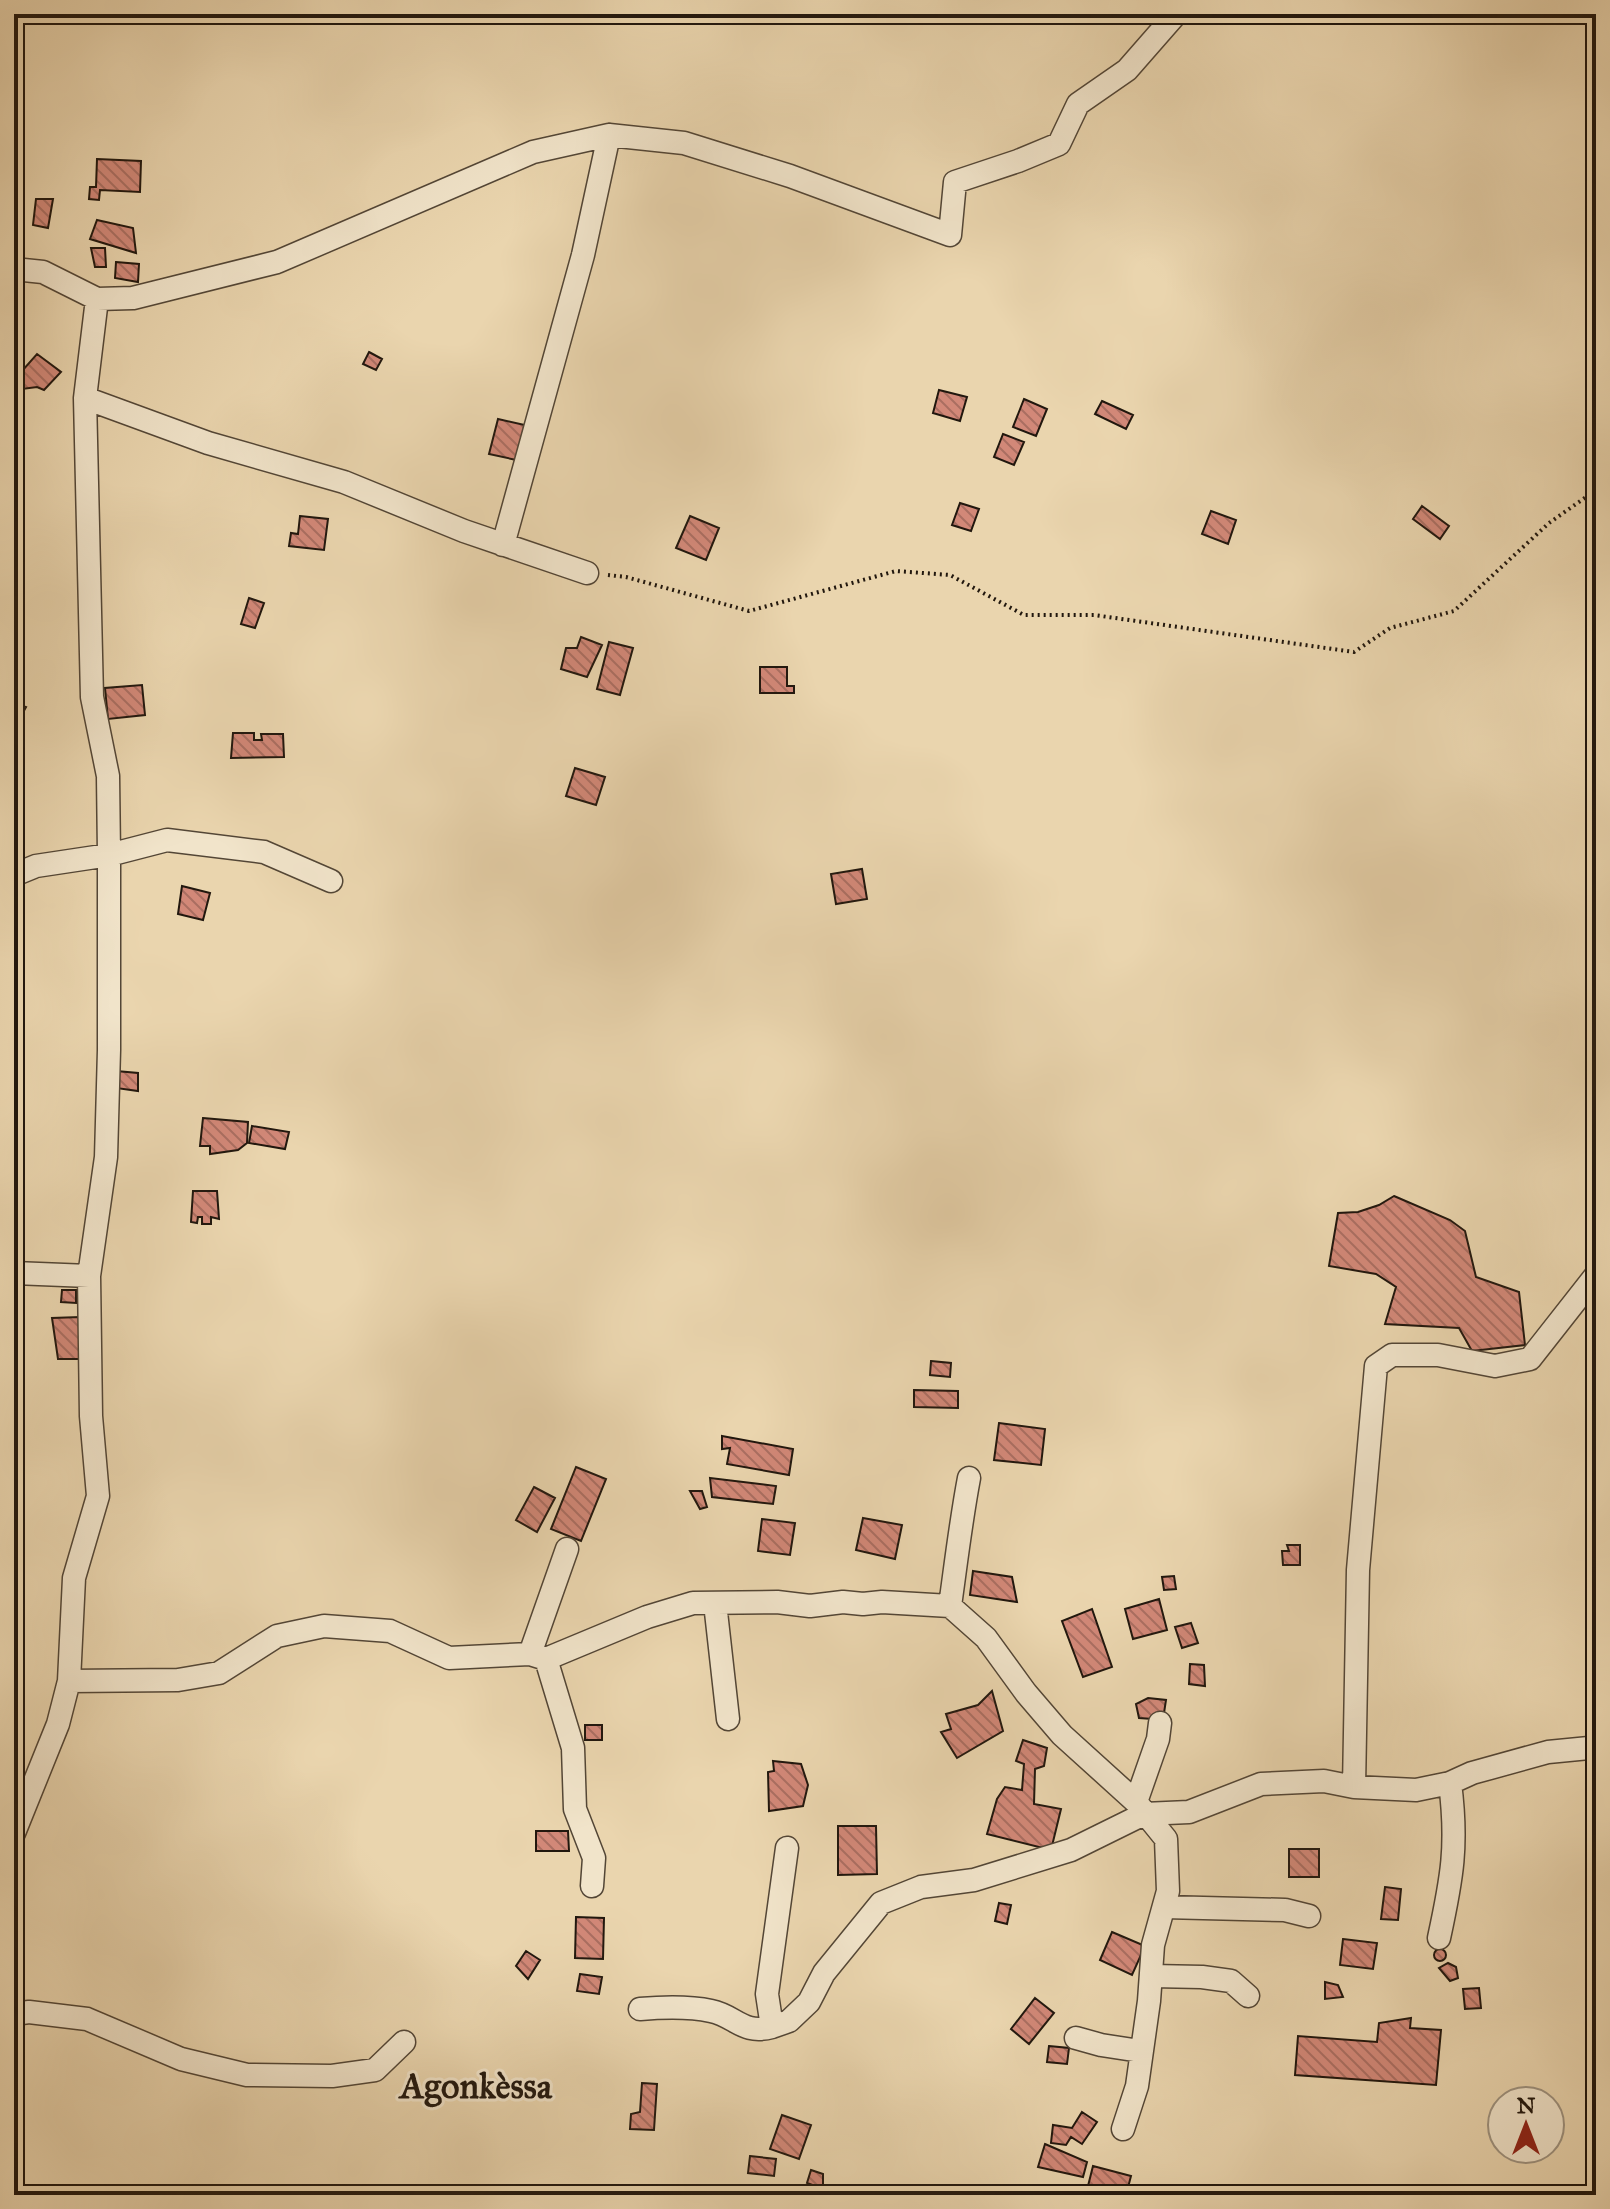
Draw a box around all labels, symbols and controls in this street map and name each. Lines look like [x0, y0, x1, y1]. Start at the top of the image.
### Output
district label: Agonkèssa [398, 2064, 553, 2108]
north arrow [1486, 2085, 1566, 2165]
text: N [1517, 2092, 1536, 2119]

